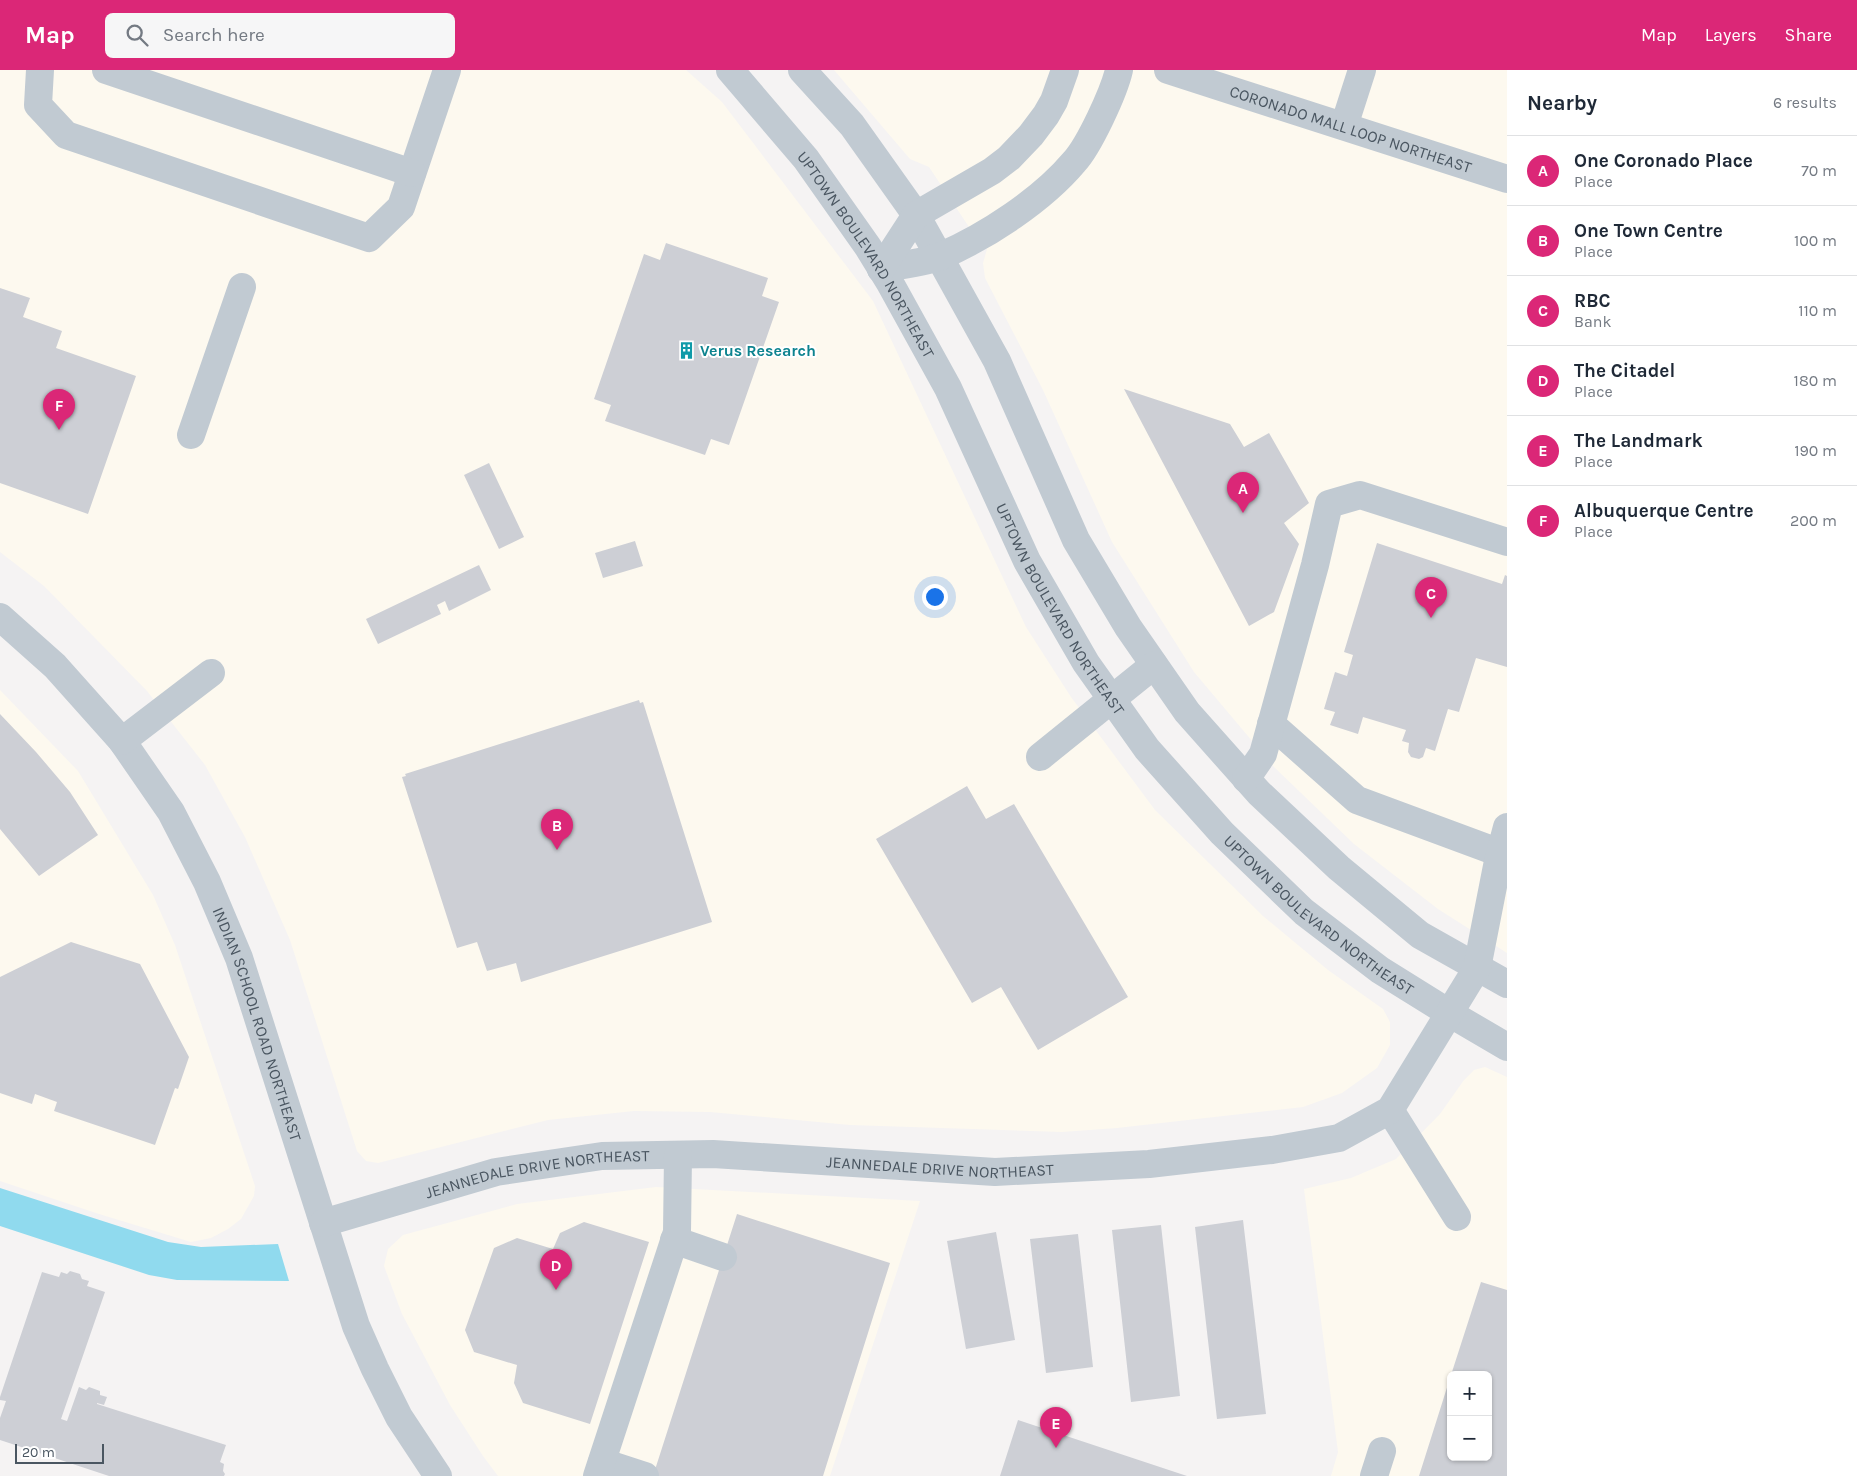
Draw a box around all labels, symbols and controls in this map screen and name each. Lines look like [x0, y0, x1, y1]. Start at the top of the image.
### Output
search box [105, 13, 455, 58]
text: Map [25, 21, 75, 49]
icon: search [123, 21, 151, 49]
text: Search here [163, 24, 265, 46]
text: Map [1641, 24, 1677, 46]
text: Layers [1705, 24, 1757, 46]
text: Share [1785, 24, 1832, 46]
street label: CORONADO MALL LOOP NORTHEAST [1227, 81, 1474, 177]
text: Nearby [1527, 91, 1597, 115]
text: 6 results [1773, 93, 1837, 112]
street label: UPTOWN BOULEVARD NORTHEAST [793, 147, 938, 361]
text: One Coronado Place [1574, 150, 1753, 172]
text: A [1538, 161, 1548, 180]
text: 70 m [1801, 161, 1837, 180]
text: Place [1574, 172, 1613, 191]
text: One Town Centre [1574, 220, 1723, 242]
text: B [1538, 231, 1548, 250]
text: 100 m [1794, 231, 1837, 250]
text: Place [1574, 242, 1613, 261]
text: RBC [1574, 290, 1611, 312]
text: C [1538, 301, 1548, 320]
text: 110 m [1798, 301, 1837, 320]
text: Bank [1574, 312, 1611, 331]
building icon: Verus Research [676, 340, 696, 360]
place label: Verus Research [700, 341, 816, 360]
text: The Citadel [1574, 360, 1675, 382]
text: D [1538, 371, 1548, 390]
text: 180 m [1794, 371, 1837, 390]
text: Place [1574, 382, 1613, 401]
pin: F [43, 389, 75, 430]
text: The Landmark [1574, 430, 1703, 452]
text: E [1538, 441, 1548, 460]
text: 190 m [1794, 441, 1837, 460]
text: Place [1574, 452, 1613, 471]
pin: A [1227, 472, 1259, 513]
street label: UPTOWN BOULEVARD NORTHEAST [992, 500, 1129, 718]
text: Albuquerque Centre [1574, 500, 1754, 522]
text: F [1539, 511, 1547, 530]
text: 200 m [1790, 511, 1837, 530]
text: Place [1574, 522, 1613, 541]
pin: C [1415, 577, 1447, 618]
your location [922, 584, 948, 610]
pin: B [541, 809, 573, 850]
street label: UPTOWN BOULEVARD NORTHEAST [1220, 831, 1417, 999]
street label: INDIAN SCHOOL ROAD NORTHEAST [209, 904, 306, 1143]
street label: JEANNEDALE DRIVE NORTHEAST [423, 1146, 650, 1202]
street label: JEANNEDALE DRIVE NORTHEAST [826, 1152, 1054, 1182]
pin: D [540, 1249, 572, 1290]
map controls [1447, 1371, 1492, 1461]
button: + [1447, 1371, 1492, 1416]
pin: E [1040, 1407, 1072, 1448]
button: − [1447, 1416, 1492, 1461]
scale bar [15, 1441, 104, 1464]
text: 20 m [22, 1444, 55, 1461]

